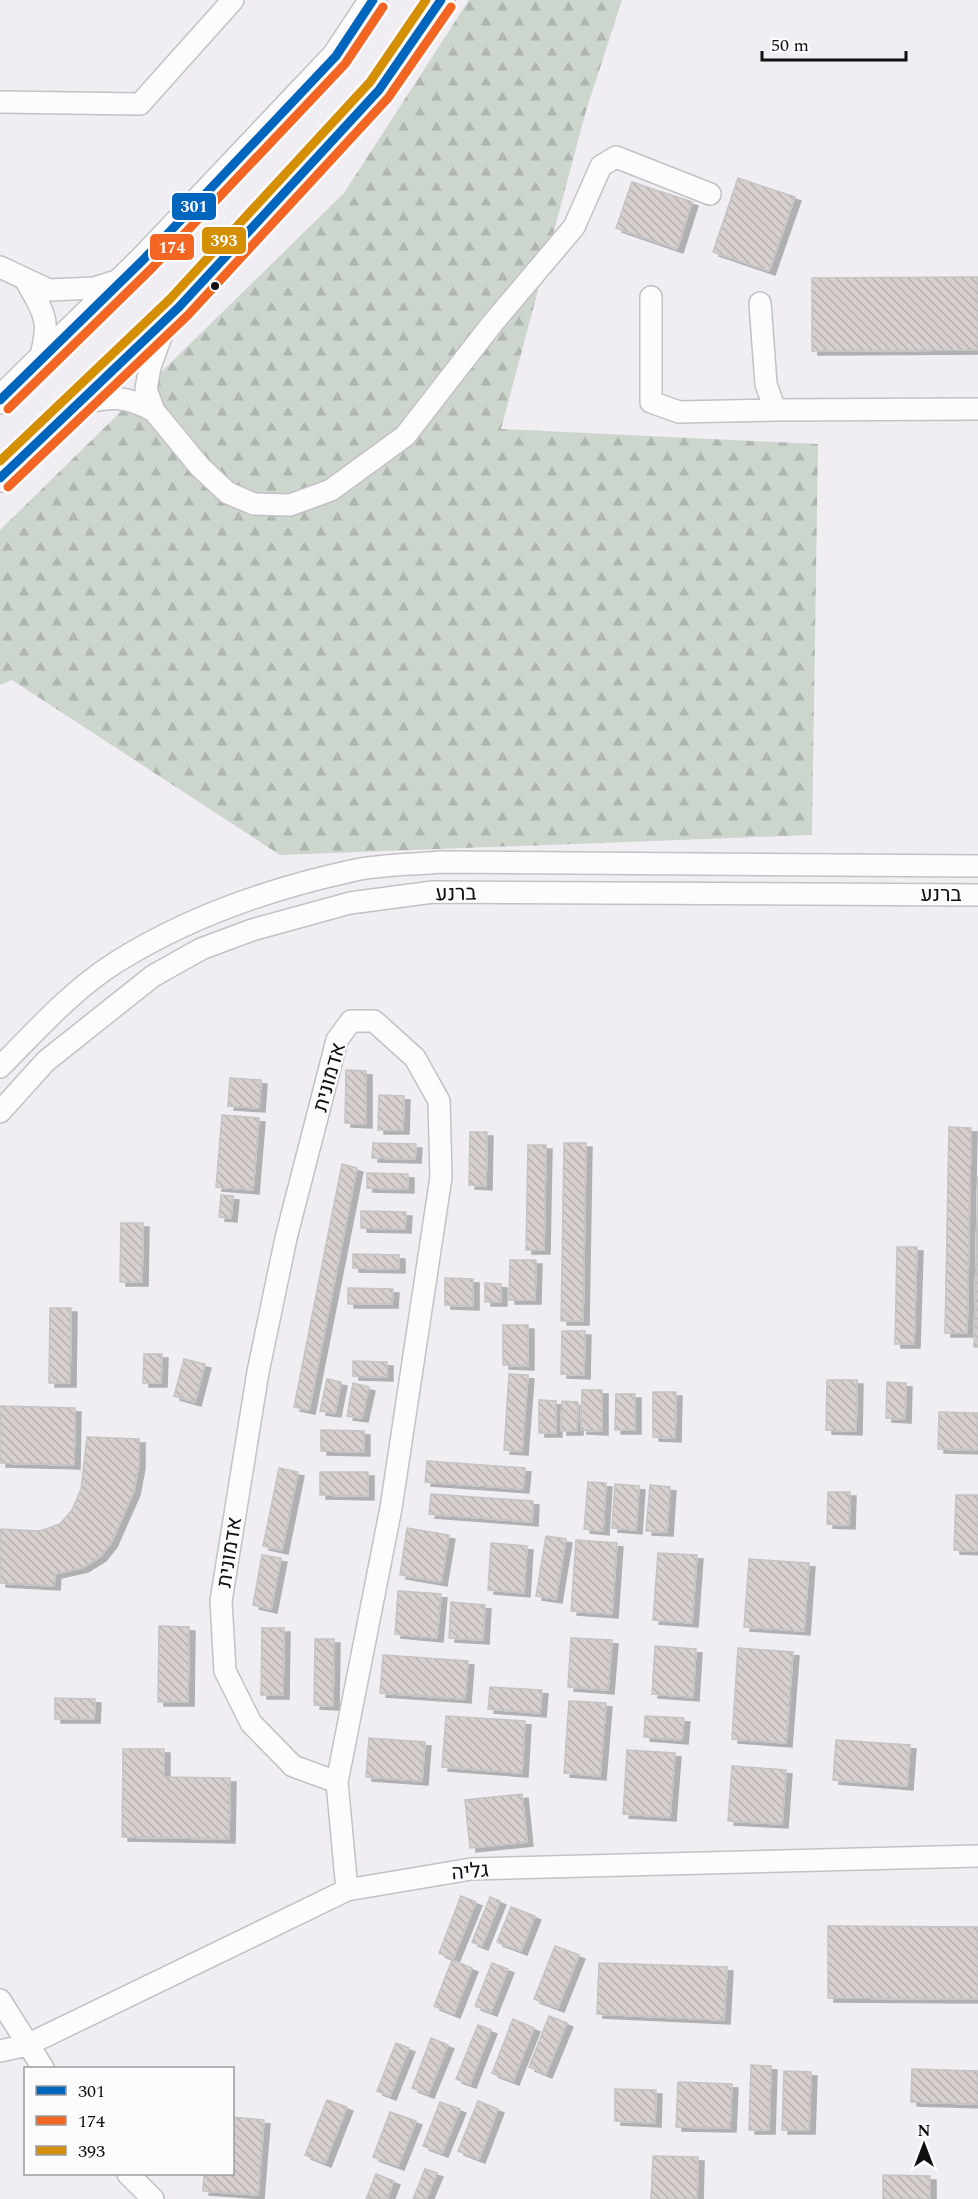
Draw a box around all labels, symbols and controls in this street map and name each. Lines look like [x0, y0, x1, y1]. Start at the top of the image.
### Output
scale bar [762, 24, 906, 62]
text: 50 m [771, 32, 809, 59]
line badge: 301 [171, 192, 217, 221]
text: 301 [181, 195, 207, 219]
line badge: 393 [201, 226, 247, 255]
text: 393 [211, 229, 237, 253]
line badge: 174 [149, 233, 195, 261]
text: 174 [159, 236, 185, 260]
unlabelled marker [209, 280, 221, 292]
street label: ברנע [435, 878, 477, 910]
street label: ברנע [920, 879, 962, 911]
street label: אדמונית [305, 1039, 355, 1116]
street label: אדמונית [209, 1515, 251, 1590]
street label: גליה [450, 1854, 490, 1890]
legend [24, 2067, 234, 2175]
text: 301 [78, 2078, 105, 2105]
text: 174 [78, 2108, 105, 2135]
north arrow [894, 2115, 954, 2175]
text: N [917, 2119, 931, 2143]
text: 393 [78, 2138, 105, 2165]

